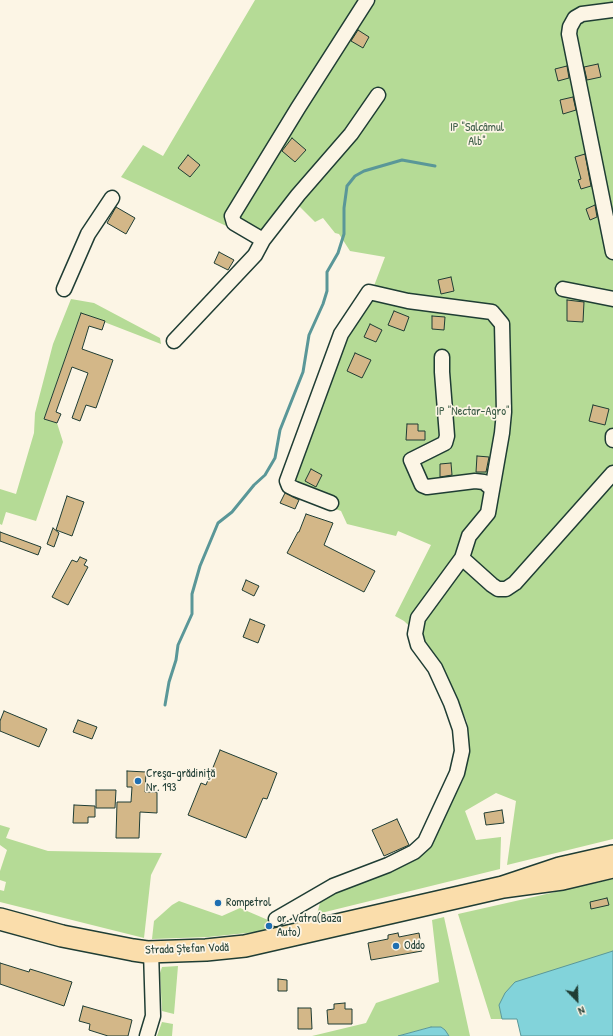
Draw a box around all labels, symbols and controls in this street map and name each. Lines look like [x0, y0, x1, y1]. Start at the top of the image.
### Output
park label: IP "Salcâmul Alb" [450, 121, 504, 149]
park label: IP "Nectar-Agro" [436, 405, 510, 419]
place label: Creşa-grădiniţă Nr. 193 [146, 767, 215, 795]
marker: Creşa-grădiniţă Nr. 193 [133, 776, 143, 786]
place label: Rompetrol [226, 896, 271, 910]
marker: Rompetrol [213, 898, 223, 908]
place label: or. Vatra(Baza Auto) [277, 912, 341, 940]
marker: or. Vatra(Baza Auto) [264, 921, 274, 931]
place label: Oddo [404, 939, 425, 953]
street label: Strada Ștefan Vodă [145, 940, 229, 958]
marker: Oddo [391, 941, 401, 951]
north arrow [557, 980, 597, 1020]
text: N [576, 1003, 587, 1019]

